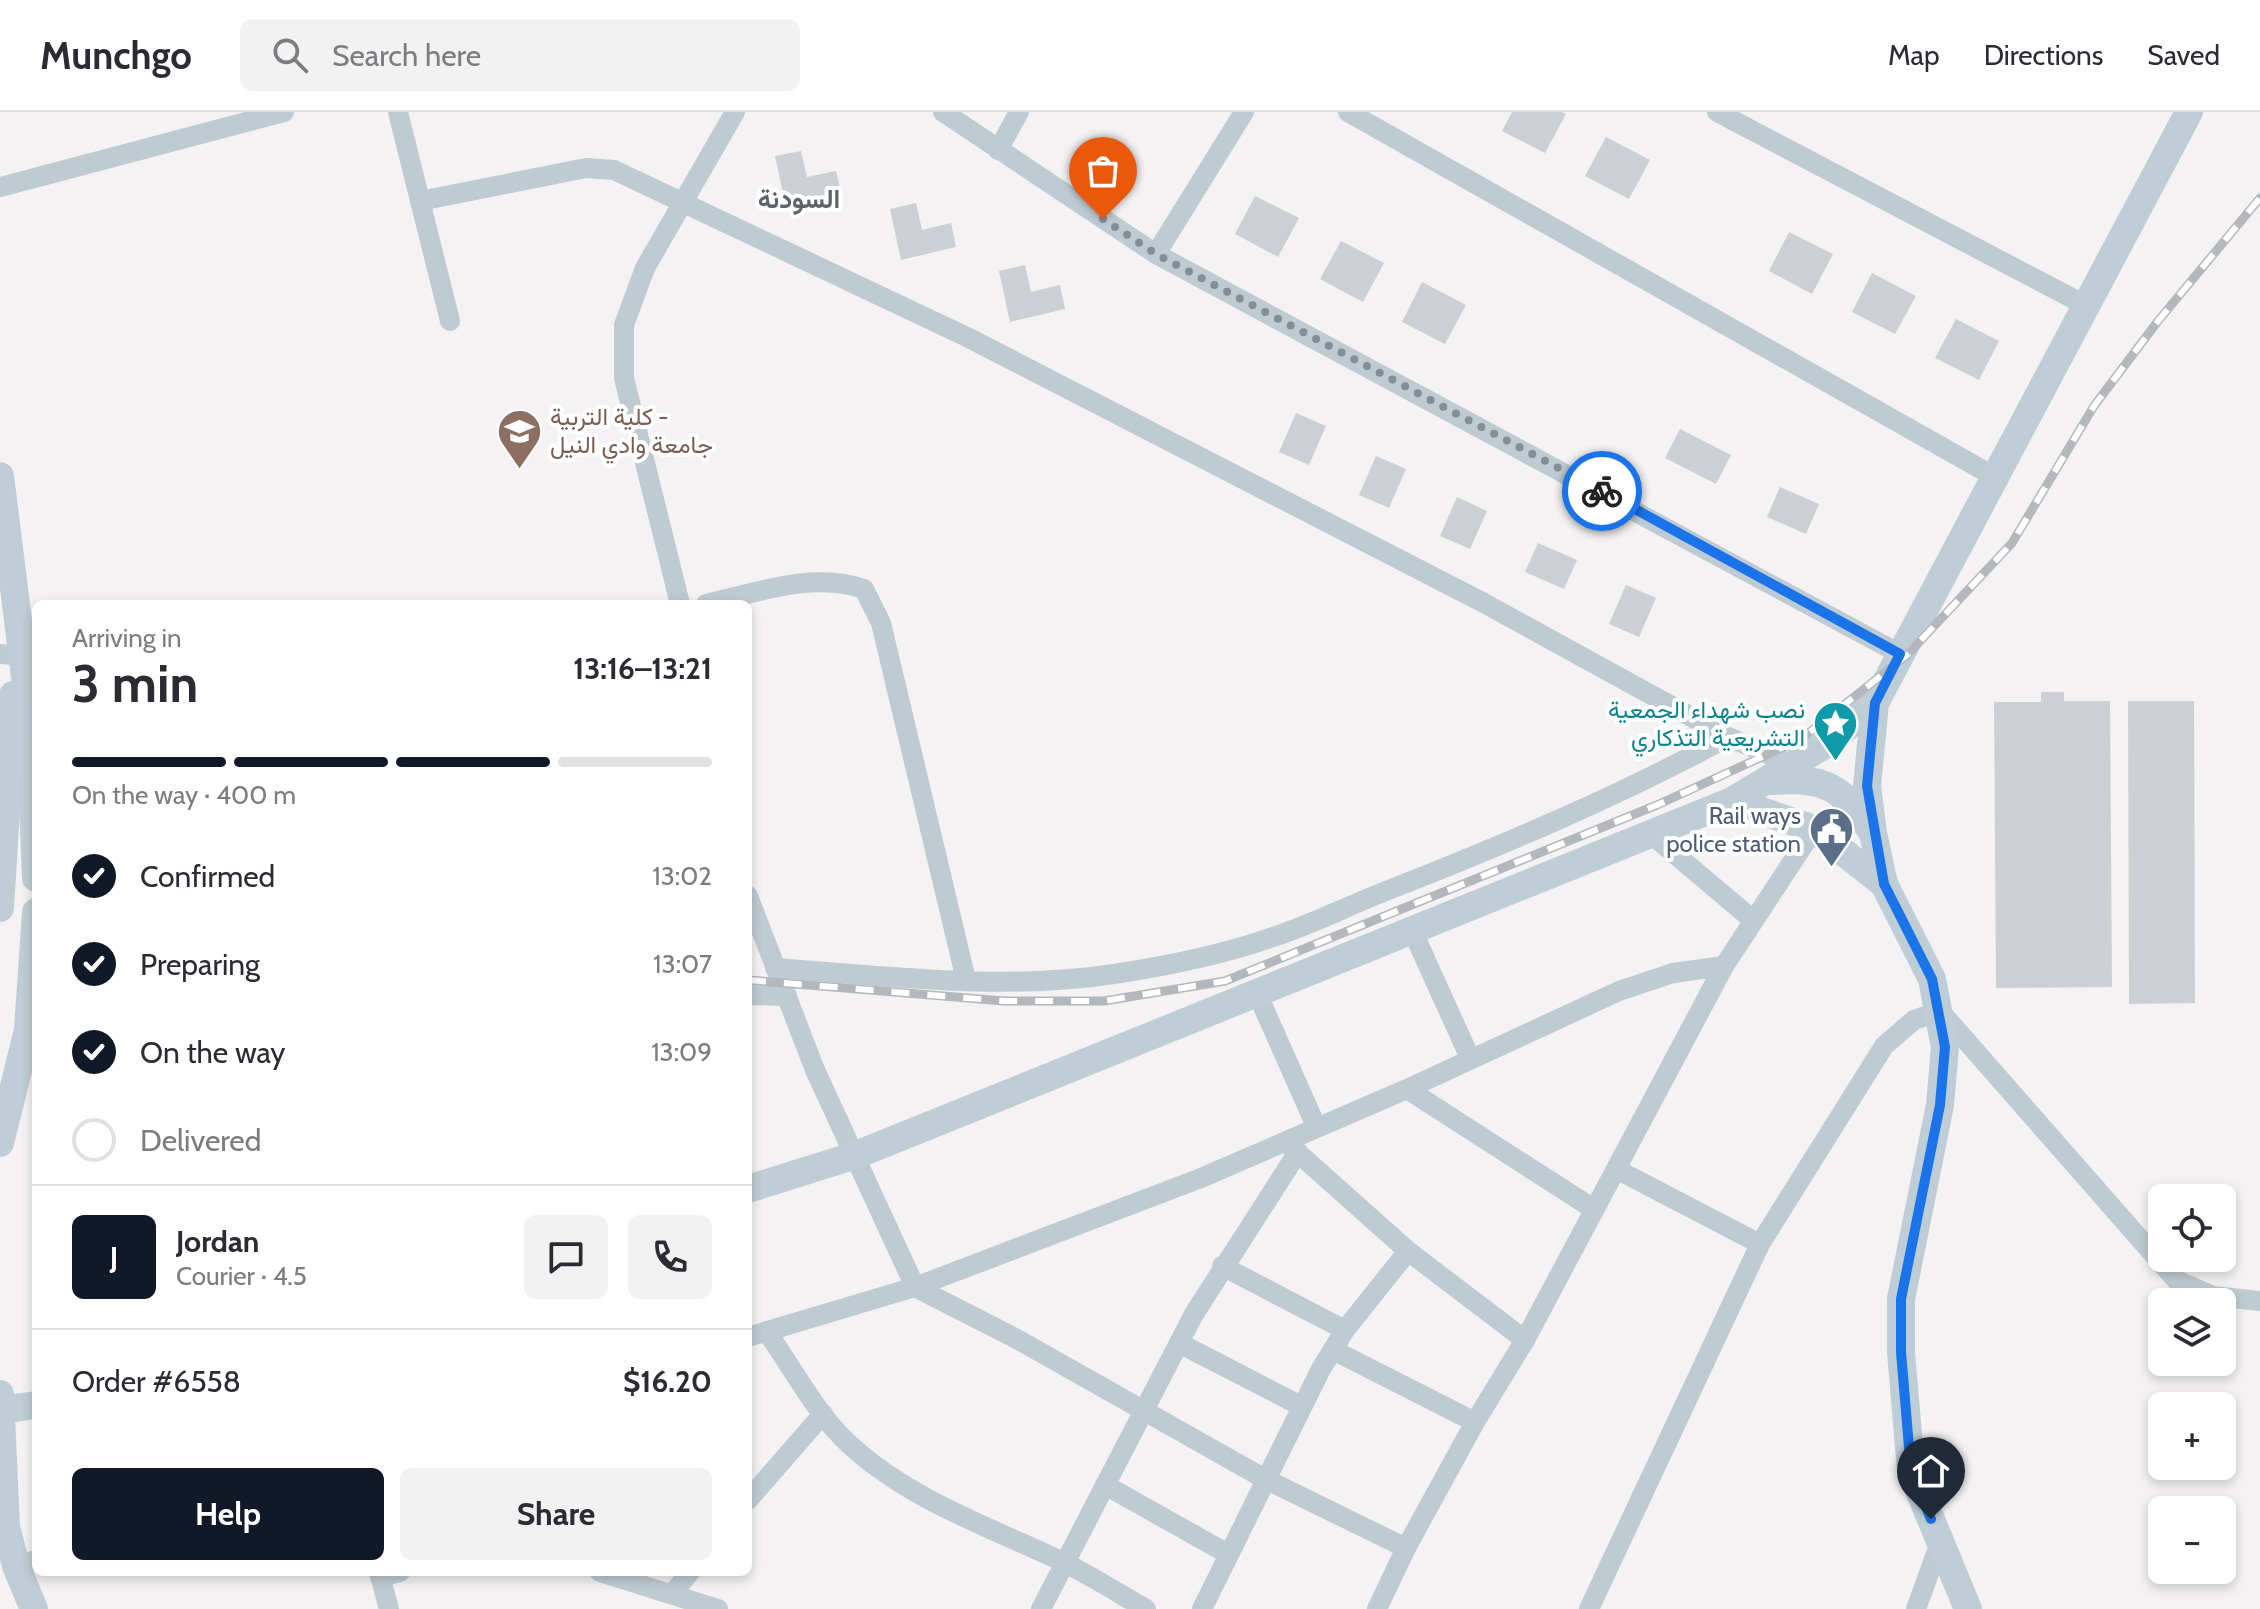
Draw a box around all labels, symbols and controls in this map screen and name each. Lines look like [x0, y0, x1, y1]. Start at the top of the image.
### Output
search box [240, 19, 800, 91]
text: Munchgo [40, 32, 192, 79]
icon: search [268, 33, 312, 77]
text: Search here [332, 37, 481, 74]
text: Map [1888, 38, 1940, 72]
text: Directions [1984, 38, 2103, 72]
text: Saved [2147, 38, 2220, 72]
pin [1069, 137, 1137, 219]
icon: bag [1081, 149, 1125, 193]
district label: السودنة [758, 183, 840, 215]
place label: كلية التربية - جامعة وادي النيل [550, 402, 713, 464]
school or university icon: كلية التربية - جامعة وادي النيل [495, 407, 543, 470]
courier [1562, 451, 1642, 531]
icon: bike [1580, 469, 1624, 513]
text: Arriving in [72, 622, 182, 654]
text: 13:16–13:21 [573, 650, 712, 687]
text: 3 min [72, 652, 198, 715]
place label: نصب شهداء الجمعية التشريعية التذكاري [1608, 695, 1805, 757]
place icon: نصب شهداء الجمعية التشريعية التذكاري [1812, 700, 1860, 763]
text: On the way · 400 m [72, 779, 296, 811]
place label: Rail ways police station [1666, 801, 1801, 858]
public building icon: Rail ways police station [1808, 806, 1856, 869]
icon: check [72, 854, 116, 898]
text: Confirmed [140, 858, 275, 895]
text: 13:02 [652, 860, 712, 892]
icon: check [72, 942, 116, 986]
text: Preparing [140, 946, 260, 983]
text: 13:07 [653, 948, 712, 980]
icon: check [72, 1030, 116, 1074]
text: On the way [140, 1034, 285, 1071]
text: 13:09 [651, 1036, 712, 1068]
text: Delivered [140, 1122, 261, 1159]
map controls [2148, 1184, 2236, 1584]
button: locate [2148, 1184, 2236, 1272]
button: chat [524, 1215, 608, 1299]
button: phone [628, 1215, 712, 1299]
text: Jordan [176, 1223, 259, 1260]
text: J [110, 1239, 118, 1276]
text: Courier · 4.5 [176, 1260, 307, 1292]
button: layers [2148, 1288, 2236, 1376]
text: Order #6558 [72, 1363, 241, 1400]
text: $16.20 [623, 1363, 712, 1400]
button: + [2148, 1392, 2236, 1480]
pin [1897, 1437, 1965, 1519]
icon: home [1909, 1449, 1953, 1493]
button: Help [72, 1468, 384, 1560]
button: Share [400, 1468, 712, 1560]
button: − [2148, 1496, 2236, 1584]

